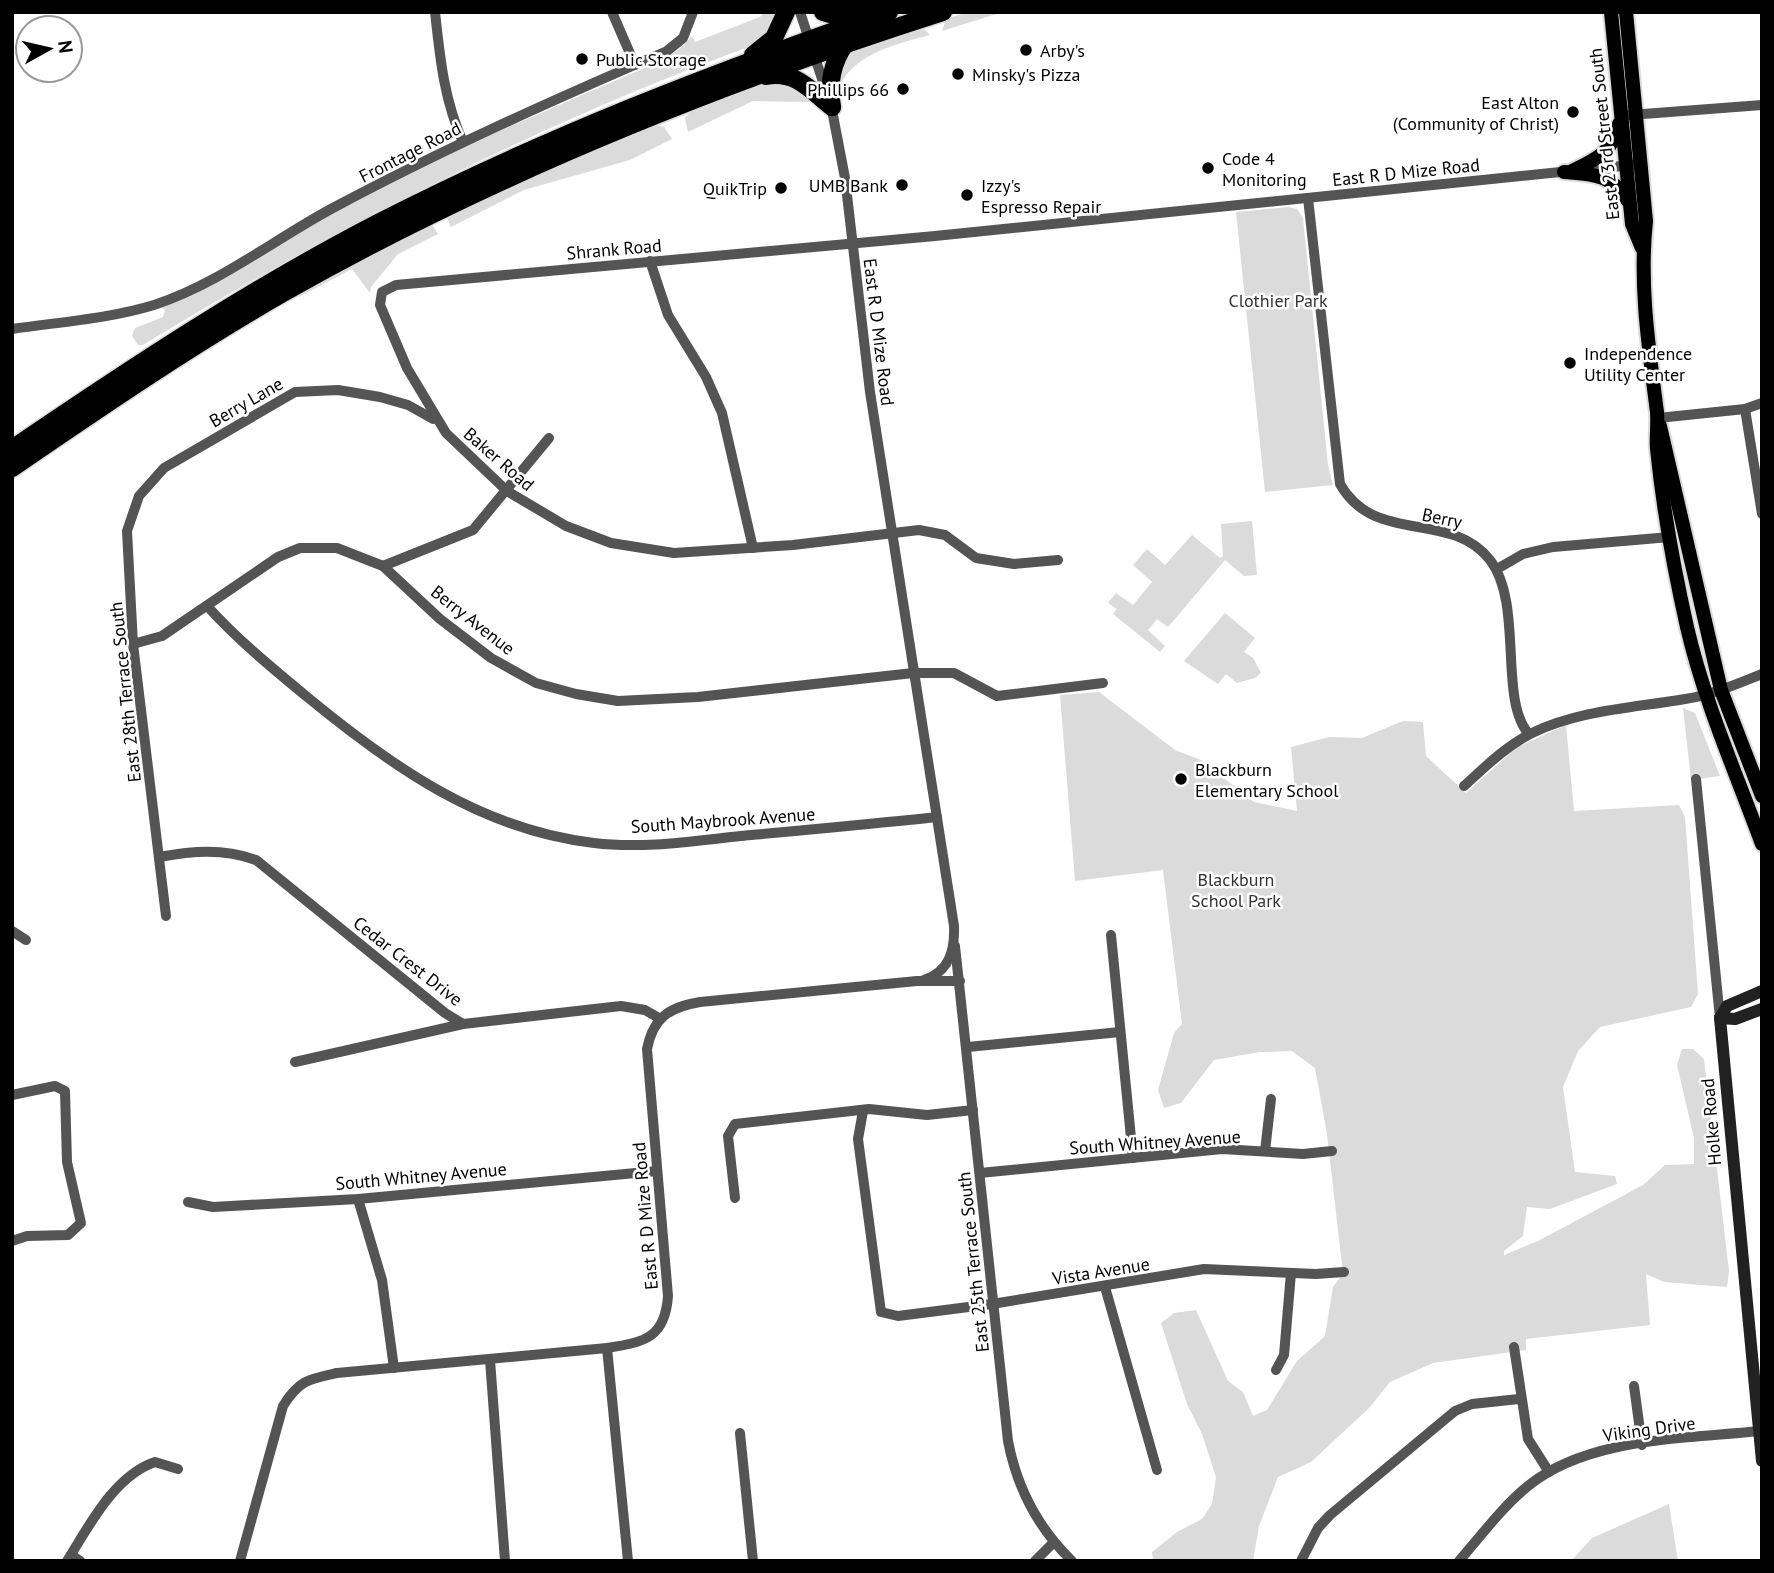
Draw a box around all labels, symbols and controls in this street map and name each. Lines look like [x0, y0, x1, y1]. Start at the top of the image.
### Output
north arrow [14, 14, 84, 84]
text: N [53, 39, 79, 54]
place label: Arby's [1040, 39, 1085, 62]
marker: Arby's [1018, 42, 1034, 58]
street label: East 23rd Street South [1584, 47, 1624, 221]
place label: Public Storage [596, 48, 706, 71]
marker: Public Storage [574, 51, 590, 67]
place label: Minsky's Pizza [972, 63, 1080, 86]
marker: Minsky's Pizza [950, 66, 966, 82]
place label: Phillips 66 [807, 78, 889, 101]
marker: Phillips 66 [895, 81, 911, 97]
place label: East Alton (Community of Christ) [1393, 91, 1559, 135]
marker: East Alton (Community of Christ) [1565, 104, 1581, 120]
street label: Frontage Road [355, 116, 465, 188]
place label: Code 4 Monitoring [1222, 147, 1307, 191]
street label: East R D Mize Road [1331, 153, 1481, 191]
marker: Code 4 Monitoring [1200, 160, 1216, 176]
place label: UMB Bank [809, 174, 888, 197]
place label: Izzy's Espresso Repair [981, 174, 1101, 218]
place label: QuikTrip [703, 177, 767, 200]
marker: UMB Bank [894, 177, 910, 193]
marker: QuikTrip [773, 180, 789, 196]
marker: Izzy's Espresso Repair [959, 187, 975, 203]
street label: Shrank Road [566, 233, 662, 265]
street label: East R D Mize Road [859, 257, 899, 407]
park label: Clothier Park [1228, 289, 1328, 312]
place label: Independence Utility Center [1584, 342, 1692, 386]
marker: Independence Utility Center [1562, 355, 1578, 371]
street label: Berry Lane [205, 372, 287, 432]
street label: Baker Road [459, 422, 539, 496]
street label: Berry [1420, 503, 1465, 534]
street label: Berry Avenue [426, 580, 520, 660]
street label: East 28th Terrace South [104, 601, 146, 783]
place label: Blackburn Elementary School [1195, 758, 1339, 802]
marker: Blackburn Elementary School [1173, 771, 1189, 787]
street label: South Maybrook Avenue [630, 802, 816, 838]
park label: Blackburn School Park [1191, 868, 1281, 912]
street label: Cedar Crest Drive [349, 911, 467, 1011]
street label: Holke Road [1696, 1077, 1726, 1167]
street label: South Whitney Avenue [1069, 1125, 1241, 1159]
street label: East R D Mize Road [627, 1141, 663, 1291]
street label: South Whitney Avenue [334, 1157, 508, 1195]
street label: East 25th Terrace South [952, 1171, 994, 1353]
street label: Vista Avenue [1050, 1252, 1151, 1290]
street label: Viking Drive [1600, 1411, 1697, 1447]

